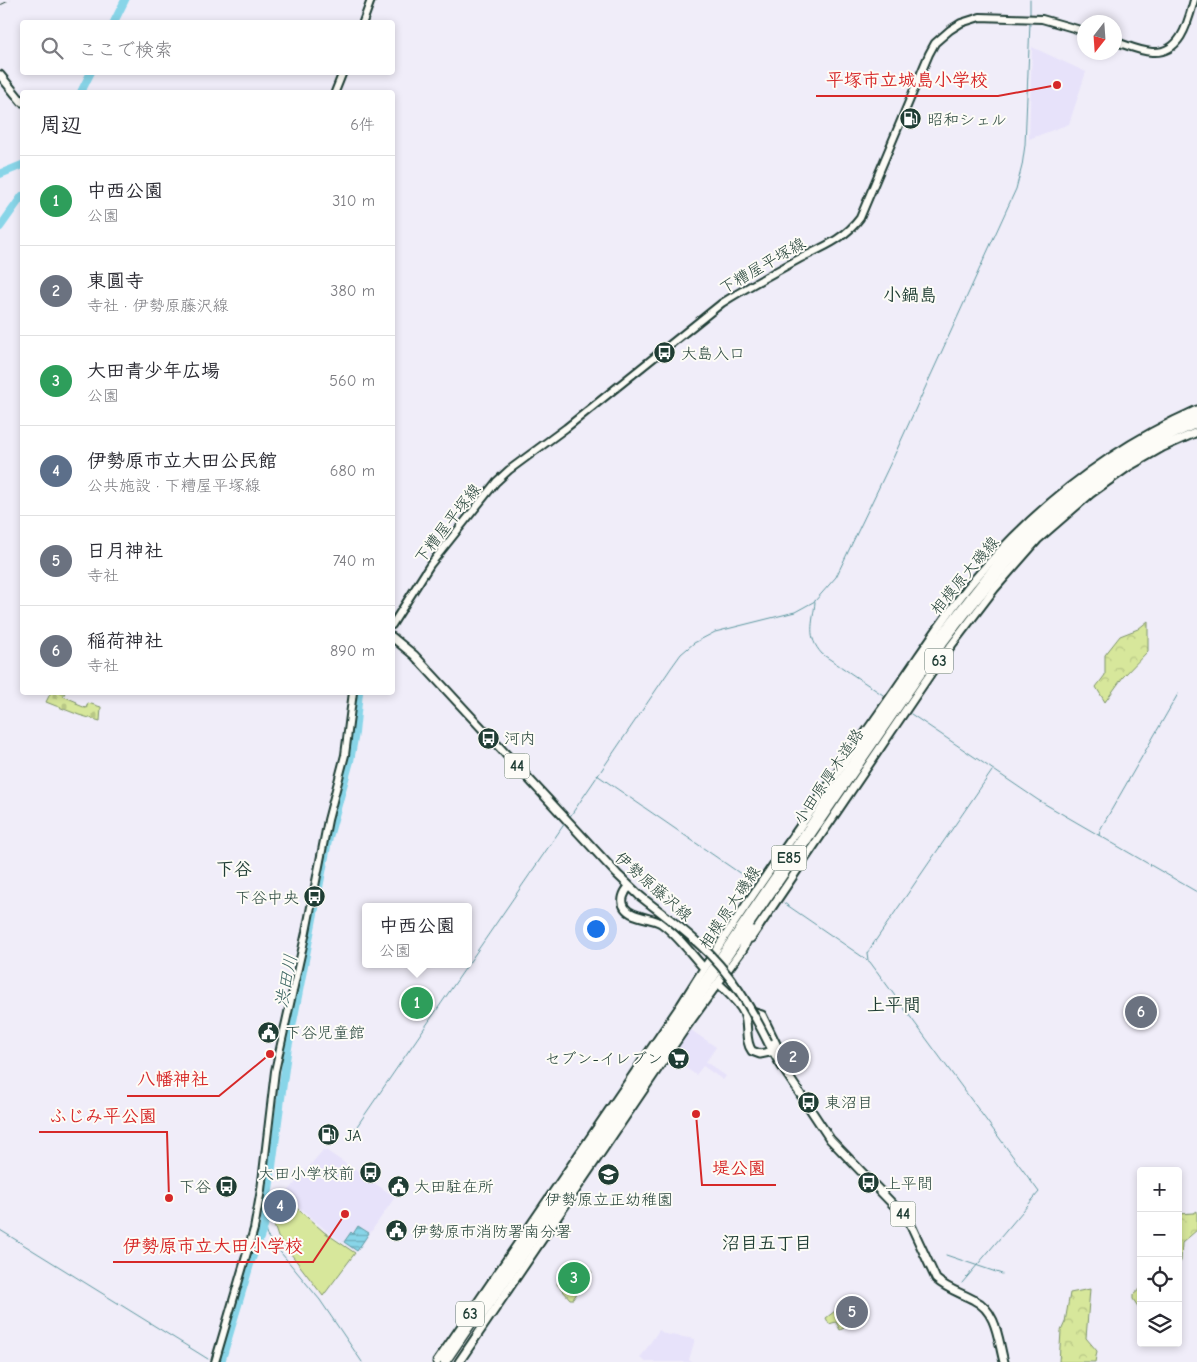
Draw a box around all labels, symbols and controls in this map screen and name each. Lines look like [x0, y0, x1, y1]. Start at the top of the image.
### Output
north arrow [1077, 15, 1122, 60]
search box [20, 20, 395, 75]
icon: search [38, 34, 66, 62]
text: ここで検索 [78, 39, 173, 61]
callout: 平塚市立城島小学校 [816, 63, 998, 96]
text: 平塚市立城島小学校 [826, 70, 988, 91]
fuel station icon: 昭和シェル [899, 107, 923, 131]
place label: 昭和シェル [927, 111, 1007, 129]
text: 周辺 [40, 113, 82, 137]
text: 6件 [350, 116, 375, 134]
text: 中西公園 [87, 180, 163, 202]
text: 1 [53, 192, 59, 210]
text: 310 m [332, 192, 375, 210]
text: 公園 [87, 207, 119, 225]
street label: 下糟屋平塚線 [716, 234, 809, 298]
text: 東圓寺 [87, 270, 144, 292]
text: 2 [52, 282, 60, 300]
text: 380 m [330, 282, 375, 300]
district label: 小鍋島 [883, 285, 937, 306]
text: 寺社 · 伊勢原藤沢線 [87, 297, 229, 315]
bus stop icon: 大島入口 [653, 341, 677, 365]
place label: 大島入口 [681, 345, 745, 363]
text: 大田青少年広場 [87, 360, 220, 382]
text: 3 [52, 372, 60, 390]
text: 560 m [329, 372, 375, 390]
text: 公園 [87, 387, 119, 405]
text: 伊勢原市立大田公民館 [87, 450, 277, 472]
text: 4 [52, 462, 60, 480]
text: 680 m [330, 462, 375, 480]
text: 公共施設 · 下糟屋平塚線 [87, 477, 261, 495]
street label: 下糟屋平塚線 [411, 480, 484, 567]
street label: 相模原大磯線 [927, 533, 1003, 618]
text: 日月神社 [87, 540, 163, 562]
text: 5 [52, 552, 60, 570]
text: 740 m [333, 552, 375, 570]
text: 寺社 [87, 567, 119, 585]
text: 稲荷神社 [87, 630, 163, 652]
text: 6 [52, 642, 60, 660]
text: 890 m [330, 642, 375, 660]
road number: 63 [925, 648, 953, 674]
text: 寺社 [87, 657, 119, 675]
street label: 小田原厚木道路 [790, 725, 868, 828]
bus stop icon: 河内 [476, 726, 500, 750]
place label: 河内 [504, 730, 536, 748]
road number: 44 [504, 754, 530, 778]
road number: E85 [772, 846, 806, 870]
street label: 伊勢原藤沢線 [611, 848, 695, 925]
district label: 下谷 [216, 859, 252, 880]
street label: 相模原大磯線 [696, 863, 764, 952]
bus stop icon: 下谷中央 [303, 885, 327, 909]
place label: 下谷中央 [235, 889, 299, 907]
popup [362, 903, 472, 968]
text: 中西公園 [379, 915, 455, 937]
your location [583, 916, 609, 942]
text: 公園 [379, 942, 411, 960]
water label: 渋田川 [271, 953, 302, 1010]
pin: 1 [401, 984, 433, 1022]
pin: 6 [1125, 993, 1157, 1031]
district label: 上平間 [867, 995, 921, 1016]
public building icon: 下谷児童館 [257, 1020, 281, 1044]
place label: 下谷児童館 [285, 1024, 365, 1042]
pin: 2 [777, 1038, 809, 1076]
supermarket icon: セブン-イレブン [667, 1046, 691, 1070]
place label: セブン-イレブン [545, 1050, 663, 1068]
callout: 八幡神社 [127, 1063, 219, 1096]
text: 八幡神社 [137, 1069, 209, 1090]
bus stop icon: 東沼目 [797, 1090, 821, 1114]
place label: 東沼目 [825, 1094, 873, 1112]
callout: ふじみ平公園 [39, 1099, 167, 1132]
text: ふじみ平公園 [49, 1106, 157, 1127]
fuel station icon: JA [317, 1123, 341, 1147]
place label: JA [345, 1127, 362, 1145]
callout: 堤公園 [702, 1152, 776, 1185]
text: 堤公園 [712, 1158, 766, 1179]
bus stop icon: 大田小学校前 [358, 1161, 382, 1185]
school or university icon: 伊勢原立正幼稚園 [597, 1163, 621, 1187]
place label: 大田小学校前 [258, 1165, 354, 1183]
map controls [1137, 1167, 1182, 1347]
button: + [1137, 1167, 1182, 1212]
bus stop icon: 上平間 [857, 1171, 881, 1195]
bus stop icon: 下谷 [215, 1174, 239, 1198]
public building icon: 大田駐在所 [386, 1174, 410, 1198]
place label: 上平間 [885, 1175, 933, 1193]
place label: 下谷 [179, 1178, 211, 1196]
place label: 大田駐在所 [414, 1178, 494, 1196]
pin: 4 [264, 1187, 296, 1225]
place label: 伊勢原立正幼稚園 [545, 1191, 673, 1209]
road number: 44 [890, 1202, 916, 1226]
button: − [1137, 1212, 1182, 1257]
public building icon: 伊勢原市消防署南分署 [384, 1219, 408, 1243]
place label: 伊勢原市消防署南分署 [412, 1223, 572, 1241]
callout: 伊勢原市立大田小学校 [113, 1229, 313, 1262]
district label: 沼目五丁目 [722, 1233, 812, 1254]
text: 伊勢原市立大田小学校 [123, 1236, 303, 1257]
button: locate [1137, 1257, 1182, 1302]
pin: 3 [558, 1259, 590, 1297]
pin: 5 [836, 1293, 868, 1331]
road number: 63 [456, 1302, 484, 1326]
button: layers [1137, 1302, 1182, 1347]

